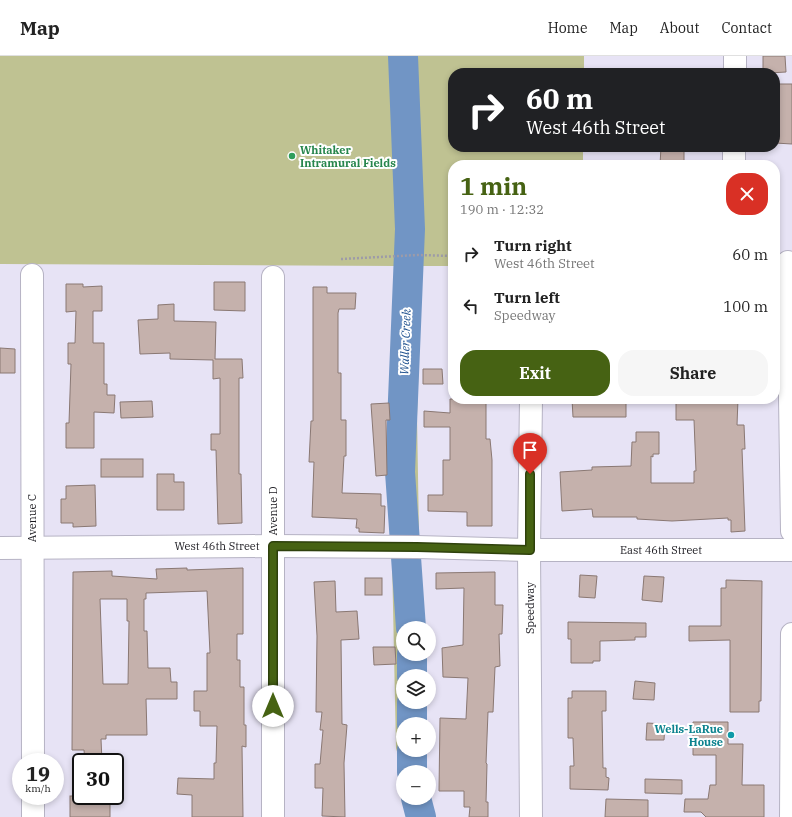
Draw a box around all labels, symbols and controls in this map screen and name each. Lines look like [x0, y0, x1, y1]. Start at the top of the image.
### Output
text: Map [20, 16, 60, 40]
text: Home [548, 19, 587, 37]
text: Map [609, 19, 638, 37]
text: About [660, 19, 699, 37]
text: Contact [721, 19, 772, 37]
text: 60 m [526, 80, 593, 117]
icon: right [460, 84, 512, 136]
text: West 46th Street [526, 116, 665, 139]
place label: Whitaker Intramural Fields [300, 143, 396, 170]
marker: Whitaker Intramural Fields [287, 151, 297, 161]
text: 1 min [460, 170, 527, 202]
button: close [726, 173, 768, 215]
text: 190 m · 12:32 [460, 201, 544, 218]
text: Turn right [494, 236, 572, 255]
icon: right [460, 243, 482, 265]
text: 60 m [732, 245, 768, 264]
text: West 46th Street [494, 255, 595, 272]
text: Turn left [494, 288, 560, 307]
icon: left [460, 295, 482, 317]
text: 100 m [723, 297, 768, 316]
text: Speedway [494, 307, 556, 324]
water label: Waller Creek [396, 308, 414, 375]
button: Exit [460, 350, 610, 396]
button: Share [618, 350, 768, 396]
pin [513, 433, 547, 474]
icon: arrive [519, 439, 541, 461]
street label: Avenue D [266, 486, 280, 535]
street label: Avenue C [25, 494, 39, 542]
street label: West 46th Street [174, 539, 260, 553]
street label: East 46th Street [620, 543, 702, 557]
street label: Speedway [523, 582, 537, 634]
map controls [396, 621, 436, 805]
button: search [396, 621, 436, 661]
button: layers [396, 669, 436, 709]
position arrow [252, 685, 294, 727]
button: + [396, 717, 436, 757]
place label: Wells-LaRue House [654, 722, 723, 749]
marker: Wells-LaRue House [726, 730, 736, 740]
speed limit sign: 30 [72, 753, 124, 805]
text: 19 [26, 760, 50, 787]
button: − [396, 765, 436, 805]
text: km/h [25, 782, 51, 795]

